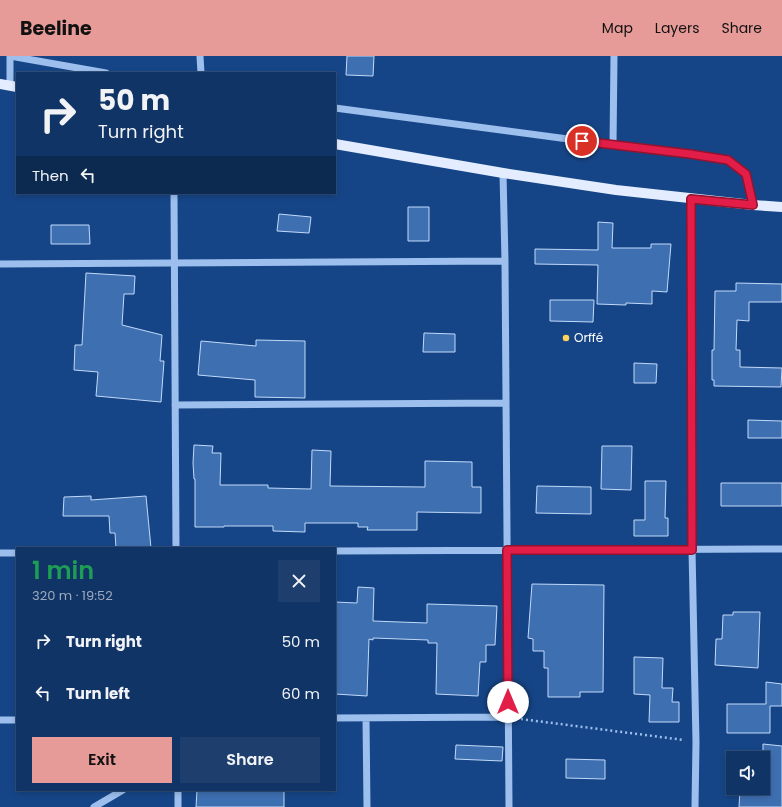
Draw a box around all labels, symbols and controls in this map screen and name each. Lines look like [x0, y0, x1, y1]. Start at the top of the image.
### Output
text: Beeline [20, 15, 92, 42]
text: Map [602, 18, 633, 38]
text: Layers [655, 18, 699, 38]
text: Share [721, 18, 762, 38]
text: 50 m [98, 81, 170, 120]
icon: right [32, 88, 84, 140]
text: Turn right [98, 119, 184, 144]
pin [565, 124, 599, 158]
icon: arrive [571, 130, 593, 152]
icon: left [77, 164, 99, 186]
text: Then [32, 165, 69, 186]
place label: Orffé [574, 329, 603, 346]
marker: Orffé [561, 333, 571, 343]
text: 1 min [32, 554, 94, 587]
button: close [278, 560, 320, 602]
text: 320 m · 19:52 [32, 586, 113, 605]
icon: right [32, 630, 54, 652]
text: Turn right [66, 631, 142, 652]
text: 50 m [282, 631, 320, 652]
position arrow [487, 681, 529, 723]
icon: left [32, 682, 54, 704]
text: Turn left [66, 683, 130, 704]
text: 60 m [282, 683, 320, 704]
button: Exit [32, 737, 172, 783]
button: Share [180, 737, 320, 783]
map controls [726, 751, 770, 795]
button: sound [726, 751, 770, 795]

